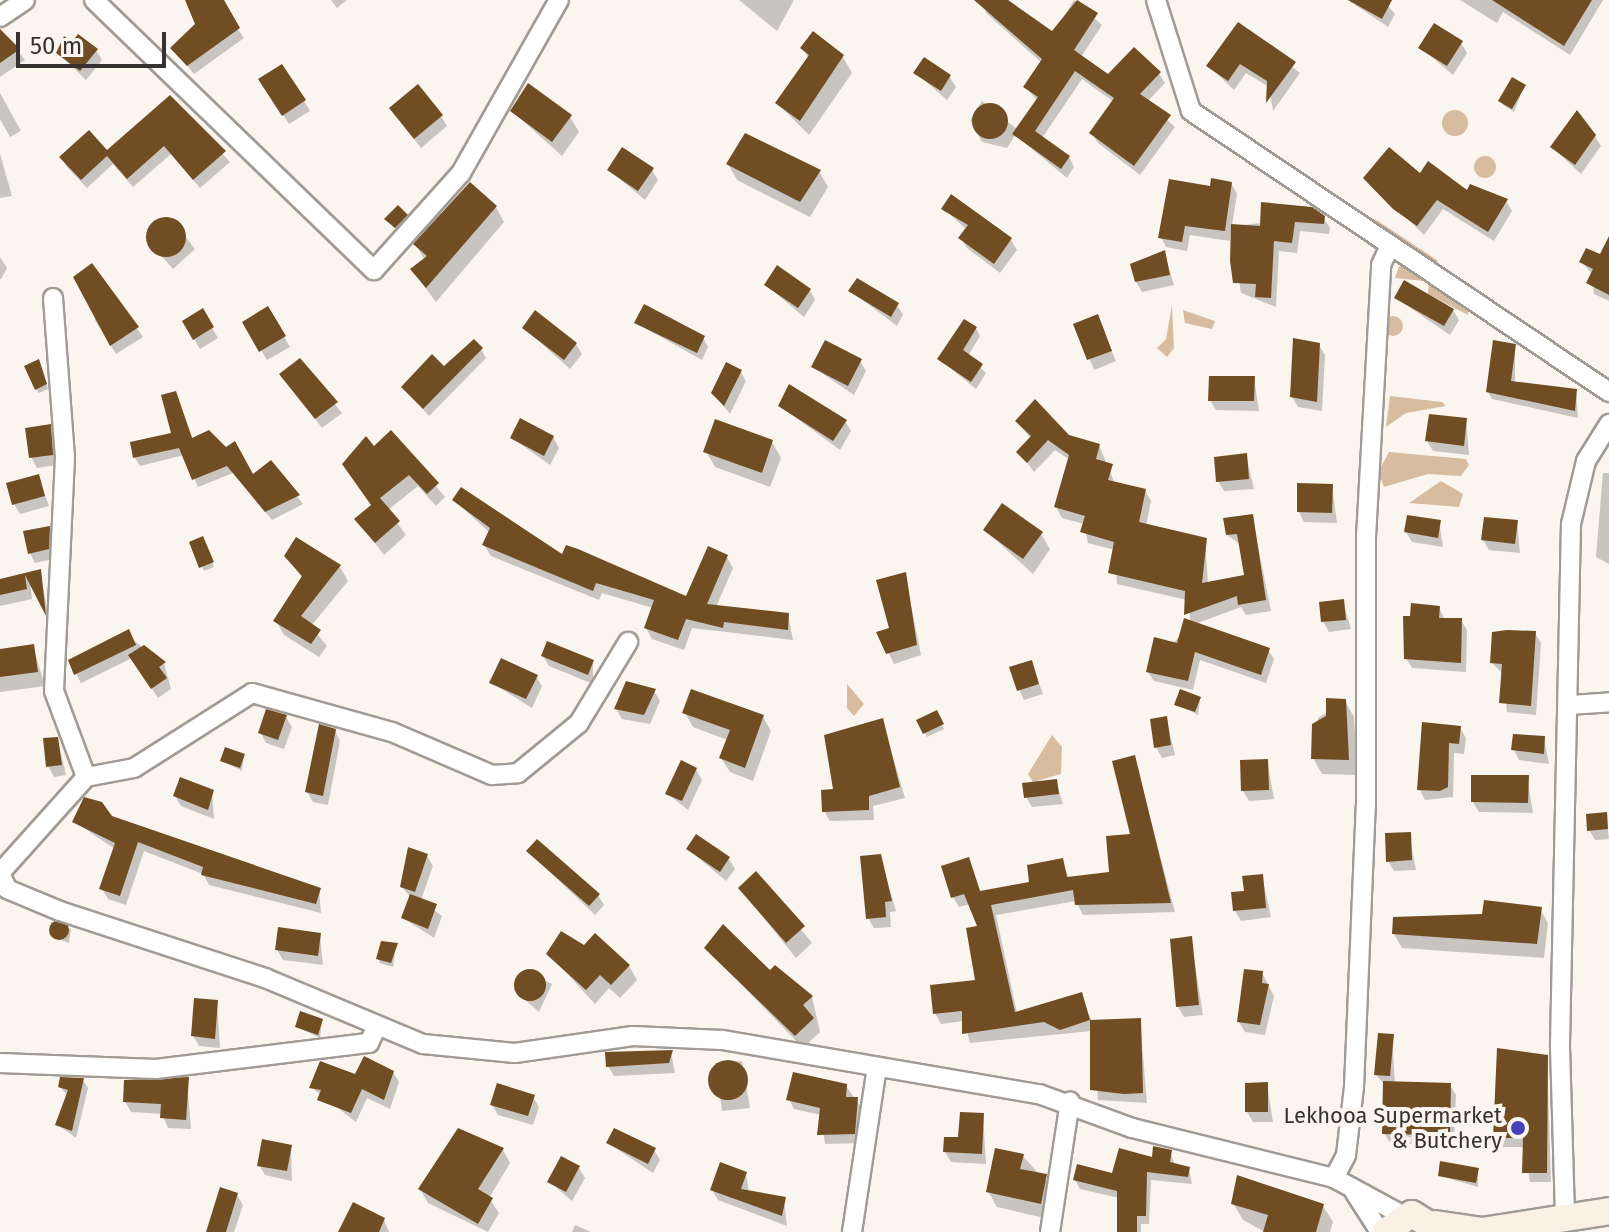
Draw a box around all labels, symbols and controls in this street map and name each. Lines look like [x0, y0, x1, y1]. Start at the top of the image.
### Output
scale bar [20, 16, 170, 66]
text: 50 m [30, 32, 82, 60]
place label: Lekhooa Supermarket & Butchery [1284, 1102, 1502, 1154]
marker: Lekhooa Supermarket & Butchery [1509, 1119, 1527, 1137]

